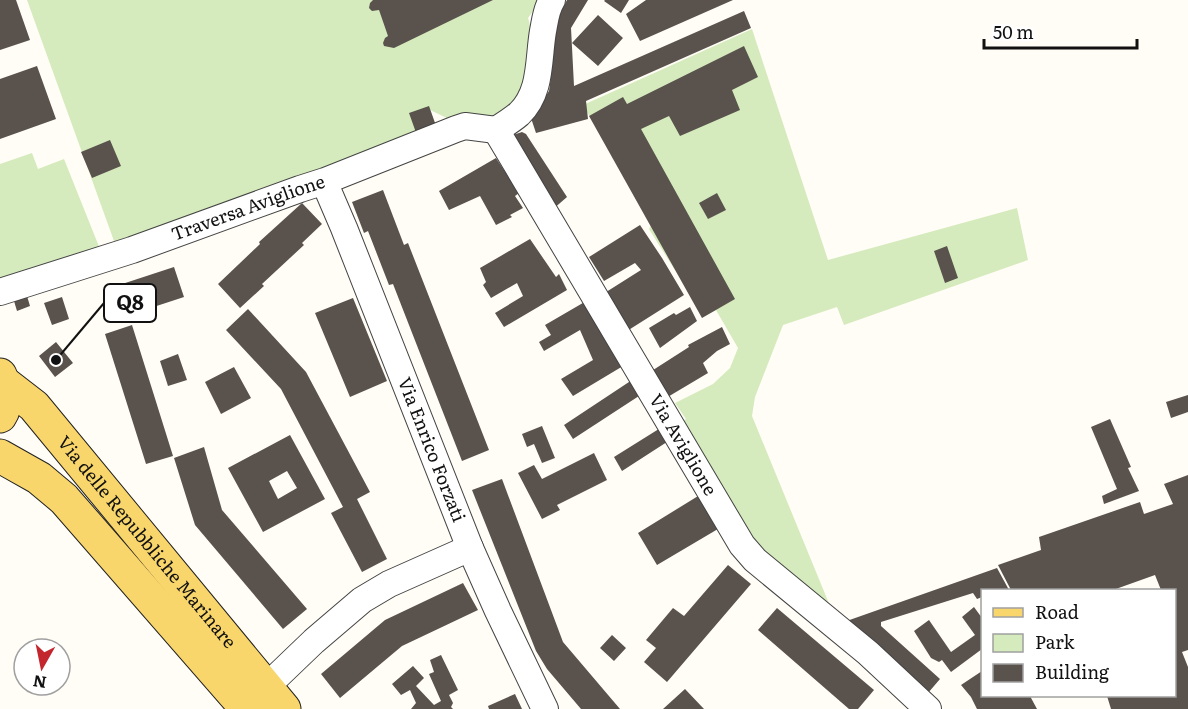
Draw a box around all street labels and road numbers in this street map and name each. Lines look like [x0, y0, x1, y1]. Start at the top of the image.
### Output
street label: Traversa Aviglione [167, 167, 328, 247]
street label: Via Enrico Forzati [392, 373, 473, 526]
street label: Via Aviglione [643, 388, 725, 500]
street label: Via delle Repubbliche Marinare [52, 429, 244, 654]

